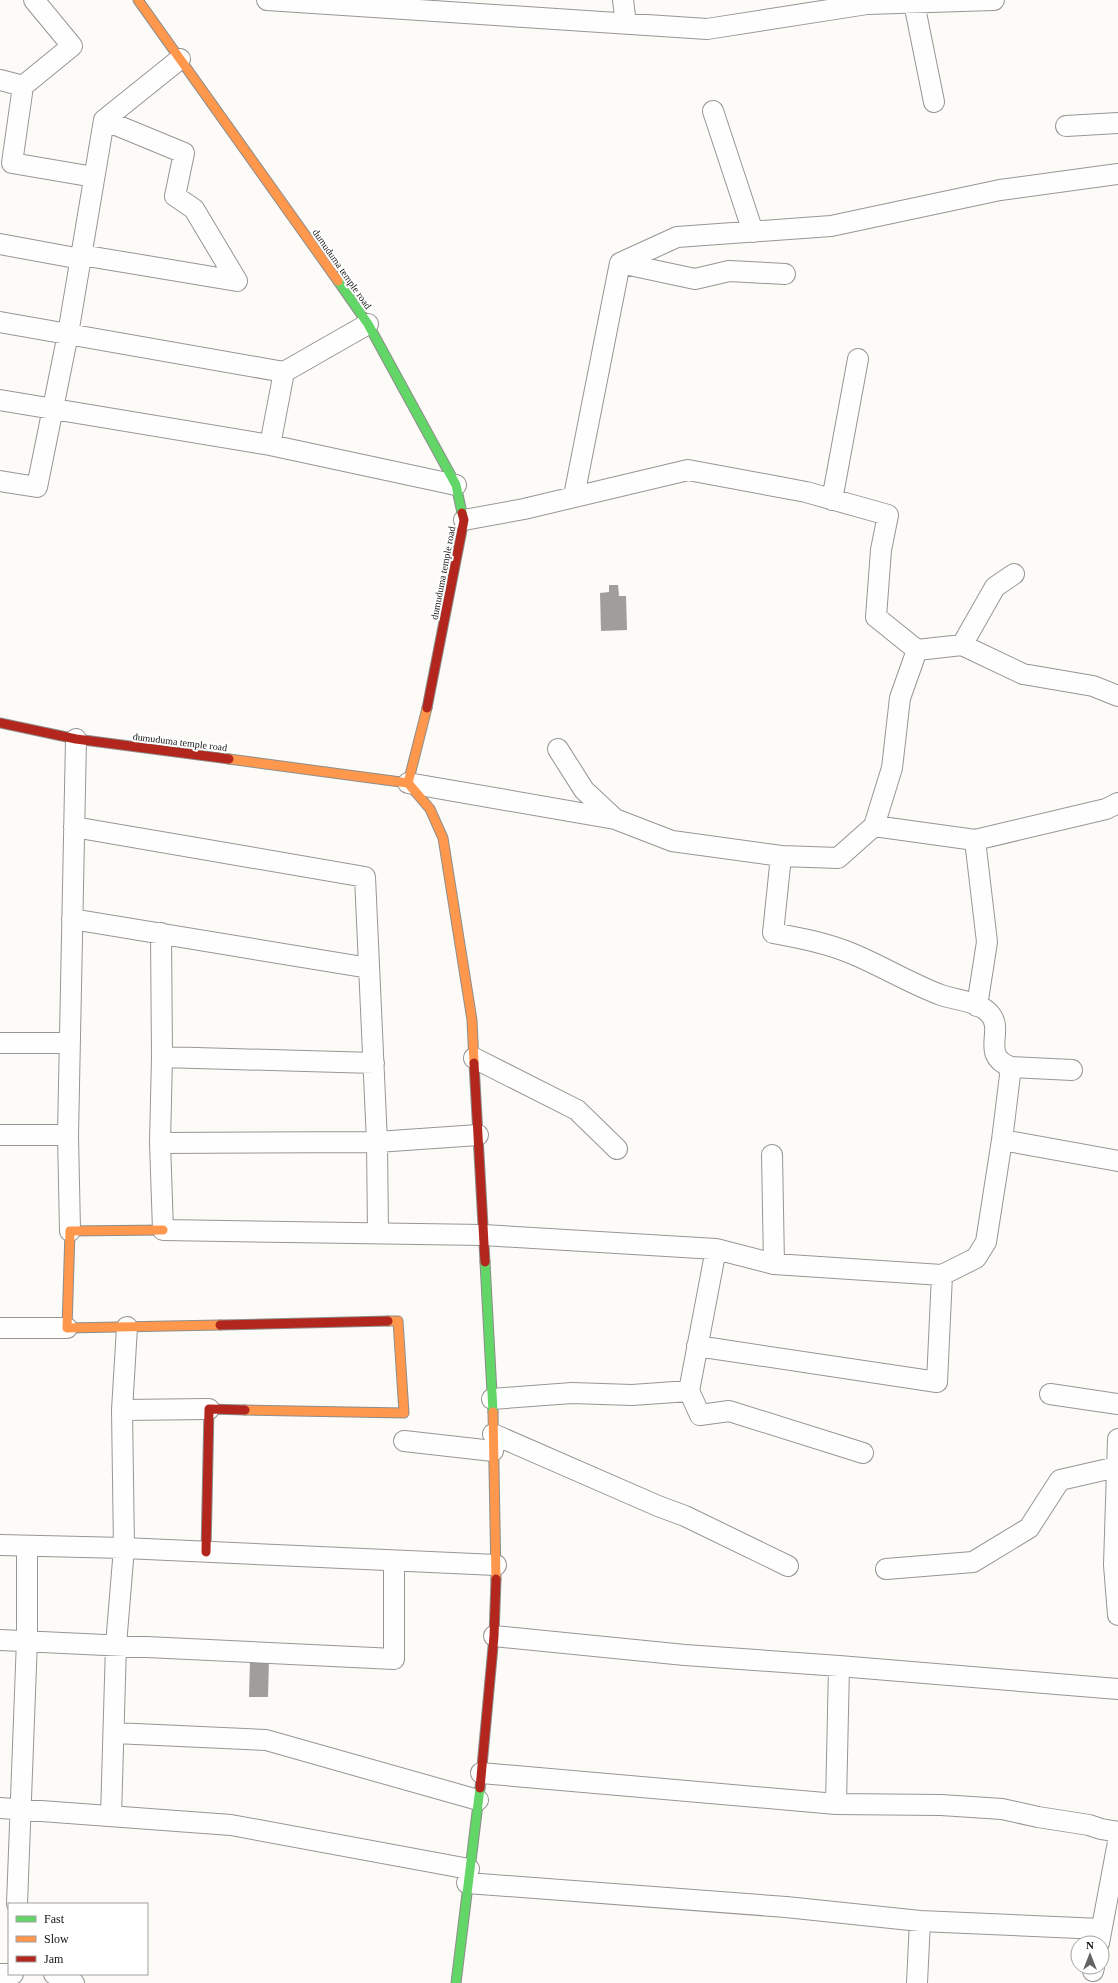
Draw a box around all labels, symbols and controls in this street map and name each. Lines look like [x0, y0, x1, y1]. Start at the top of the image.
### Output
street label: dumuduma temple road [310, 227, 374, 311]
street label: dumuduma temple road [429, 525, 457, 621]
street label: dumuduma temple road [132, 731, 228, 753]
legend [8, 1903, 148, 1975]
text: Fast [44, 1912, 65, 1926]
text: Slow [44, 1932, 69, 1946]
north arrow [1070, 1935, 1110, 1975]
text: N [1086, 1939, 1094, 1951]
text: Jam [44, 1952, 64, 1966]

